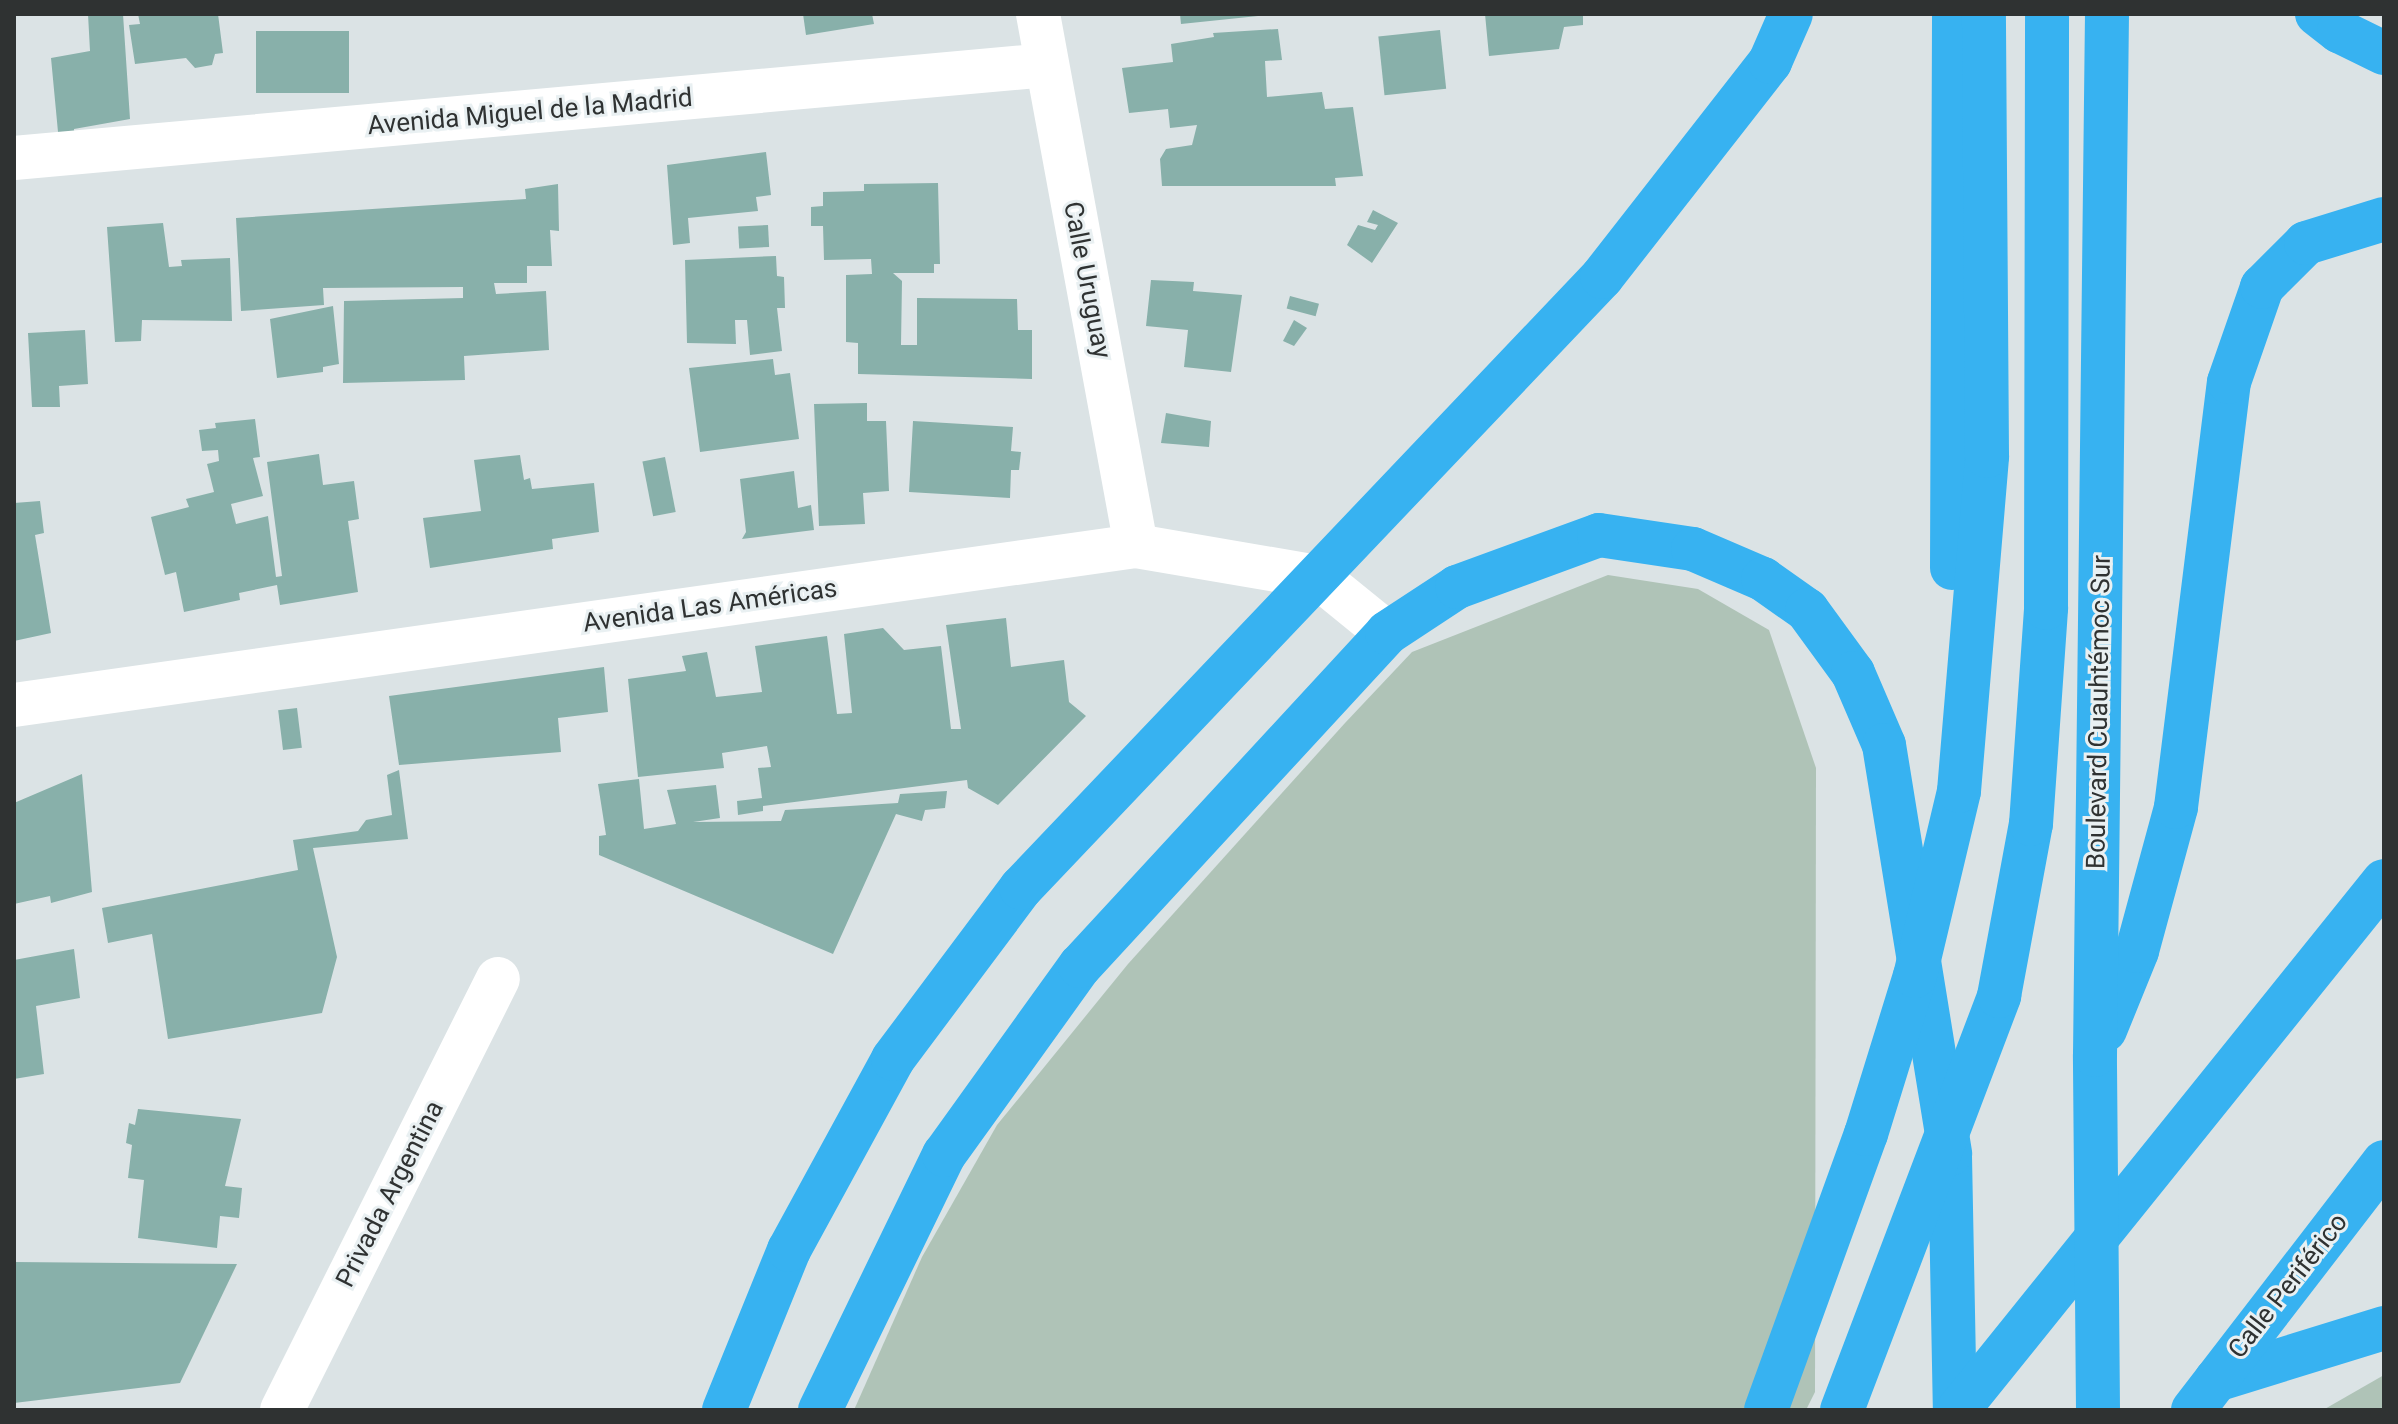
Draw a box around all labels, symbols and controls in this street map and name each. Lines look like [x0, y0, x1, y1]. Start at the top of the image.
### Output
street label: Avenida Miguel de la Madrid [366, 82, 694, 142]
street label: Calle Uruguay [1057, 199, 1117, 361]
street label: Boulevard Cuauhtémoc Sur [2081, 555, 2117, 869]
street label: Avenida Las Américas [581, 573, 839, 639]
street label: Privada Argentina [330, 1096, 450, 1292]
street label: Calle Periférico [2222, 1207, 2354, 1365]

